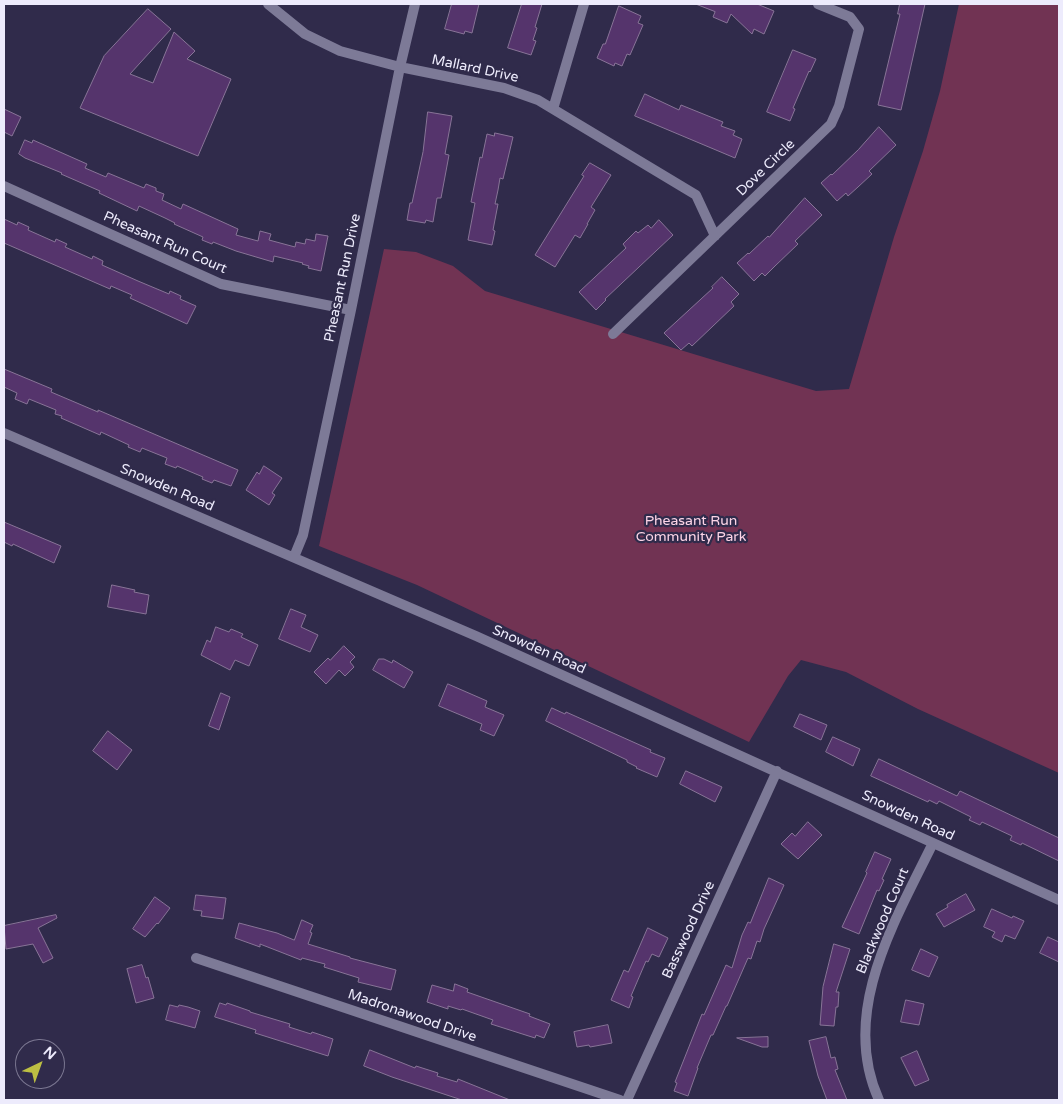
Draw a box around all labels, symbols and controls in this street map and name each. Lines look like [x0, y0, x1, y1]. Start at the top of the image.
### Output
street label: Mallard Drive [430, 52, 520, 86]
street label: Dove Circle [733, 136, 799, 200]
street label: Pheasant Run Court [101, 208, 229, 278]
street label: Pheasant Run Drive [321, 212, 365, 344]
street label: Snowden Road [117, 461, 217, 515]
park label: Pheasant Run Community Park [636, 513, 746, 546]
street label: Snowden Road [490, 622, 588, 678]
street label: Snowden Road [859, 787, 957, 845]
street label: Blackwood Court [853, 865, 913, 977]
street label: Basswood Drive [659, 878, 719, 982]
street label: Madronawood Drive [345, 986, 479, 1046]
north arrow [15, 1039, 65, 1089]
text: N [40, 1043, 60, 1063]

